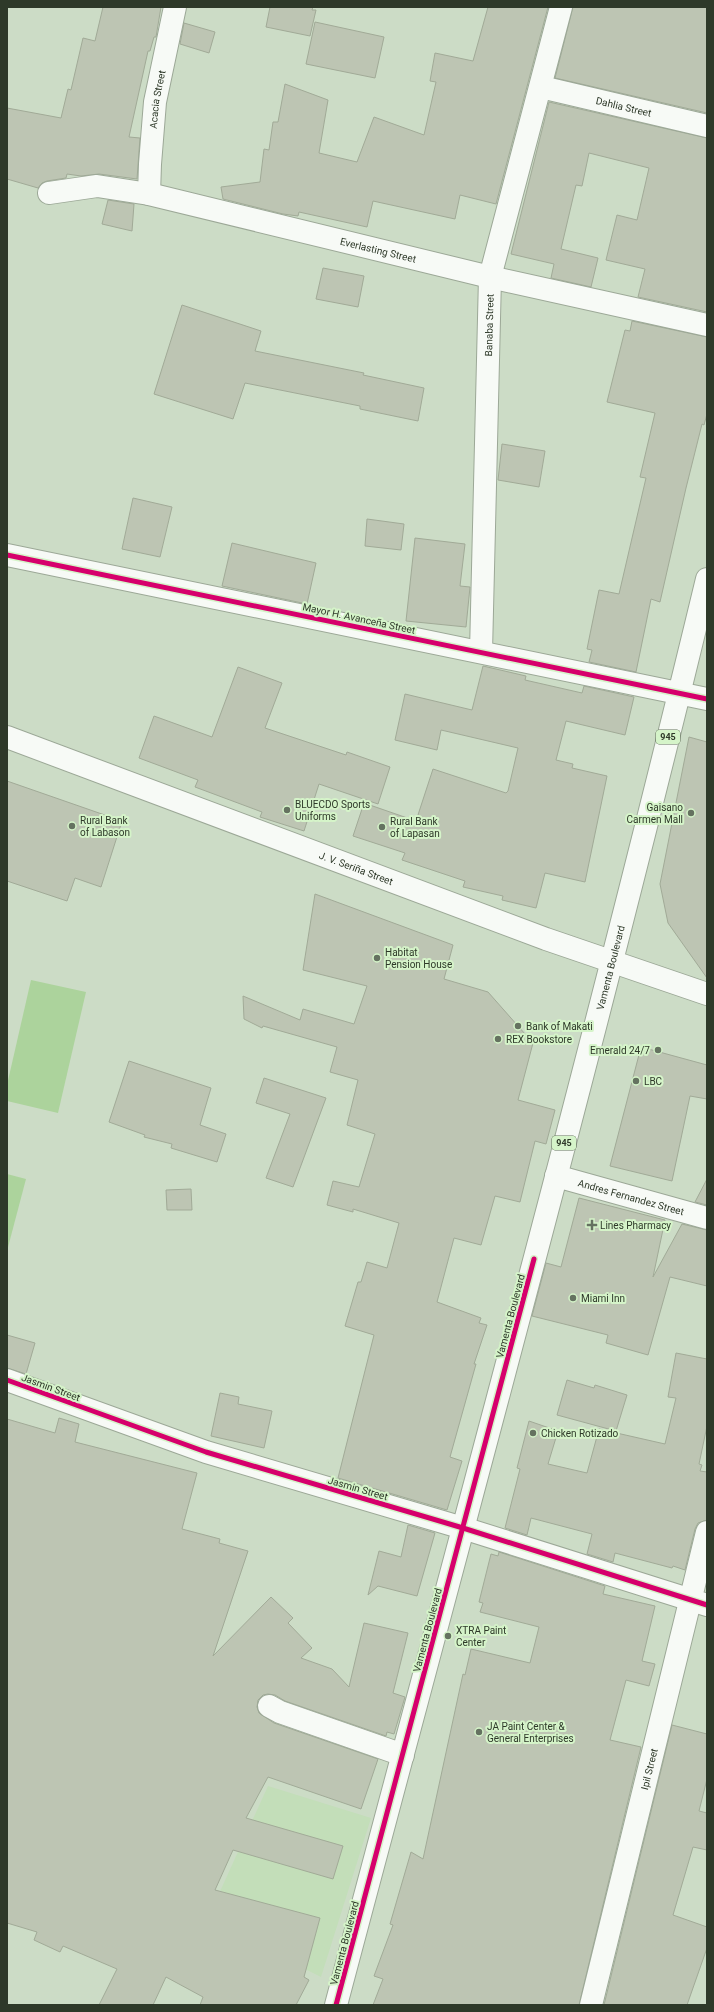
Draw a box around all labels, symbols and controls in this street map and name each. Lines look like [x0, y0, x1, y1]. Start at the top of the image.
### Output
street label: Acacia Street [148, 69, 168, 129]
street label: Dahlia Street [595, 95, 653, 119]
street label: Everlasting Street [339, 236, 417, 265]
street label: Banaba Street [483, 294, 496, 357]
street label: Mayor H. Avanceña Street [302, 601, 416, 636]
road number: 945 [656, 730, 680, 744]
place label: BLUECDO Sports Uniforms [295, 799, 370, 822]
place label: Gaisano Carmen Mall [627, 802, 683, 825]
marker: BLUECDO Sports Uniforms [282, 805, 292, 815]
marker: Gaisano Carmen Mall [686, 808, 696, 818]
place label: Rural Bank of Labason [80, 815, 130, 838]
place label: Rural Bank of Lapasan [390, 816, 440, 839]
marker: Rural Bank of Labason [67, 821, 77, 831]
marker: Rural Bank of Lapasan [377, 822, 387, 832]
street label: J. V. Seriña Street [318, 850, 395, 887]
street label: Vamenta Boulevard [595, 924, 627, 1011]
place label: Habitat Pension House [385, 947, 452, 970]
marker: Habitat Pension House [372, 953, 382, 963]
marker: Bank of Makati [513, 1021, 523, 1031]
place label: Bank of Makati [526, 1021, 593, 1032]
marker: REX Bookstore [493, 1034, 503, 1044]
place label: REX Bookstore [506, 1034, 572, 1045]
place label: Emerald 24/7 [590, 1045, 650, 1056]
marker: Emerald 24/7 [653, 1045, 663, 1055]
marker: LBC [631, 1076, 641, 1086]
place label: LBC [644, 1076, 663, 1087]
road number: 945 [552, 1136, 576, 1150]
street label: Andres Fernandez Street [577, 1177, 685, 1217]
marker: Lines Pharmacy [587, 1220, 597, 1230]
place label: Lines Pharmacy [600, 1220, 671, 1231]
street label: Vamenta Boulevard [494, 1273, 527, 1359]
marker: Miami Inn [568, 1293, 578, 1303]
place label: Miami Inn [581, 1293, 625, 1304]
street label: Jasmin Street [20, 1372, 82, 1403]
marker: Chicken Rotizado [528, 1428, 538, 1438]
place label: Chicken Rotizado [541, 1428, 619, 1439]
street label: Jasmin Street [327, 1475, 389, 1502]
street label: Vamenta Boulevard [411, 1587, 444, 1673]
place label: XTRA Paint Center [456, 1625, 506, 1648]
marker: XTRA Paint Center [443, 1631, 453, 1641]
place label: JA Paint Center & General Enterprises [487, 1721, 574, 1744]
marker: JA Paint Center & General Enterprises [474, 1727, 484, 1737]
street label: Ipil Street [639, 1747, 660, 1791]
street label: Vamenta Boulevard [328, 1900, 361, 1986]

